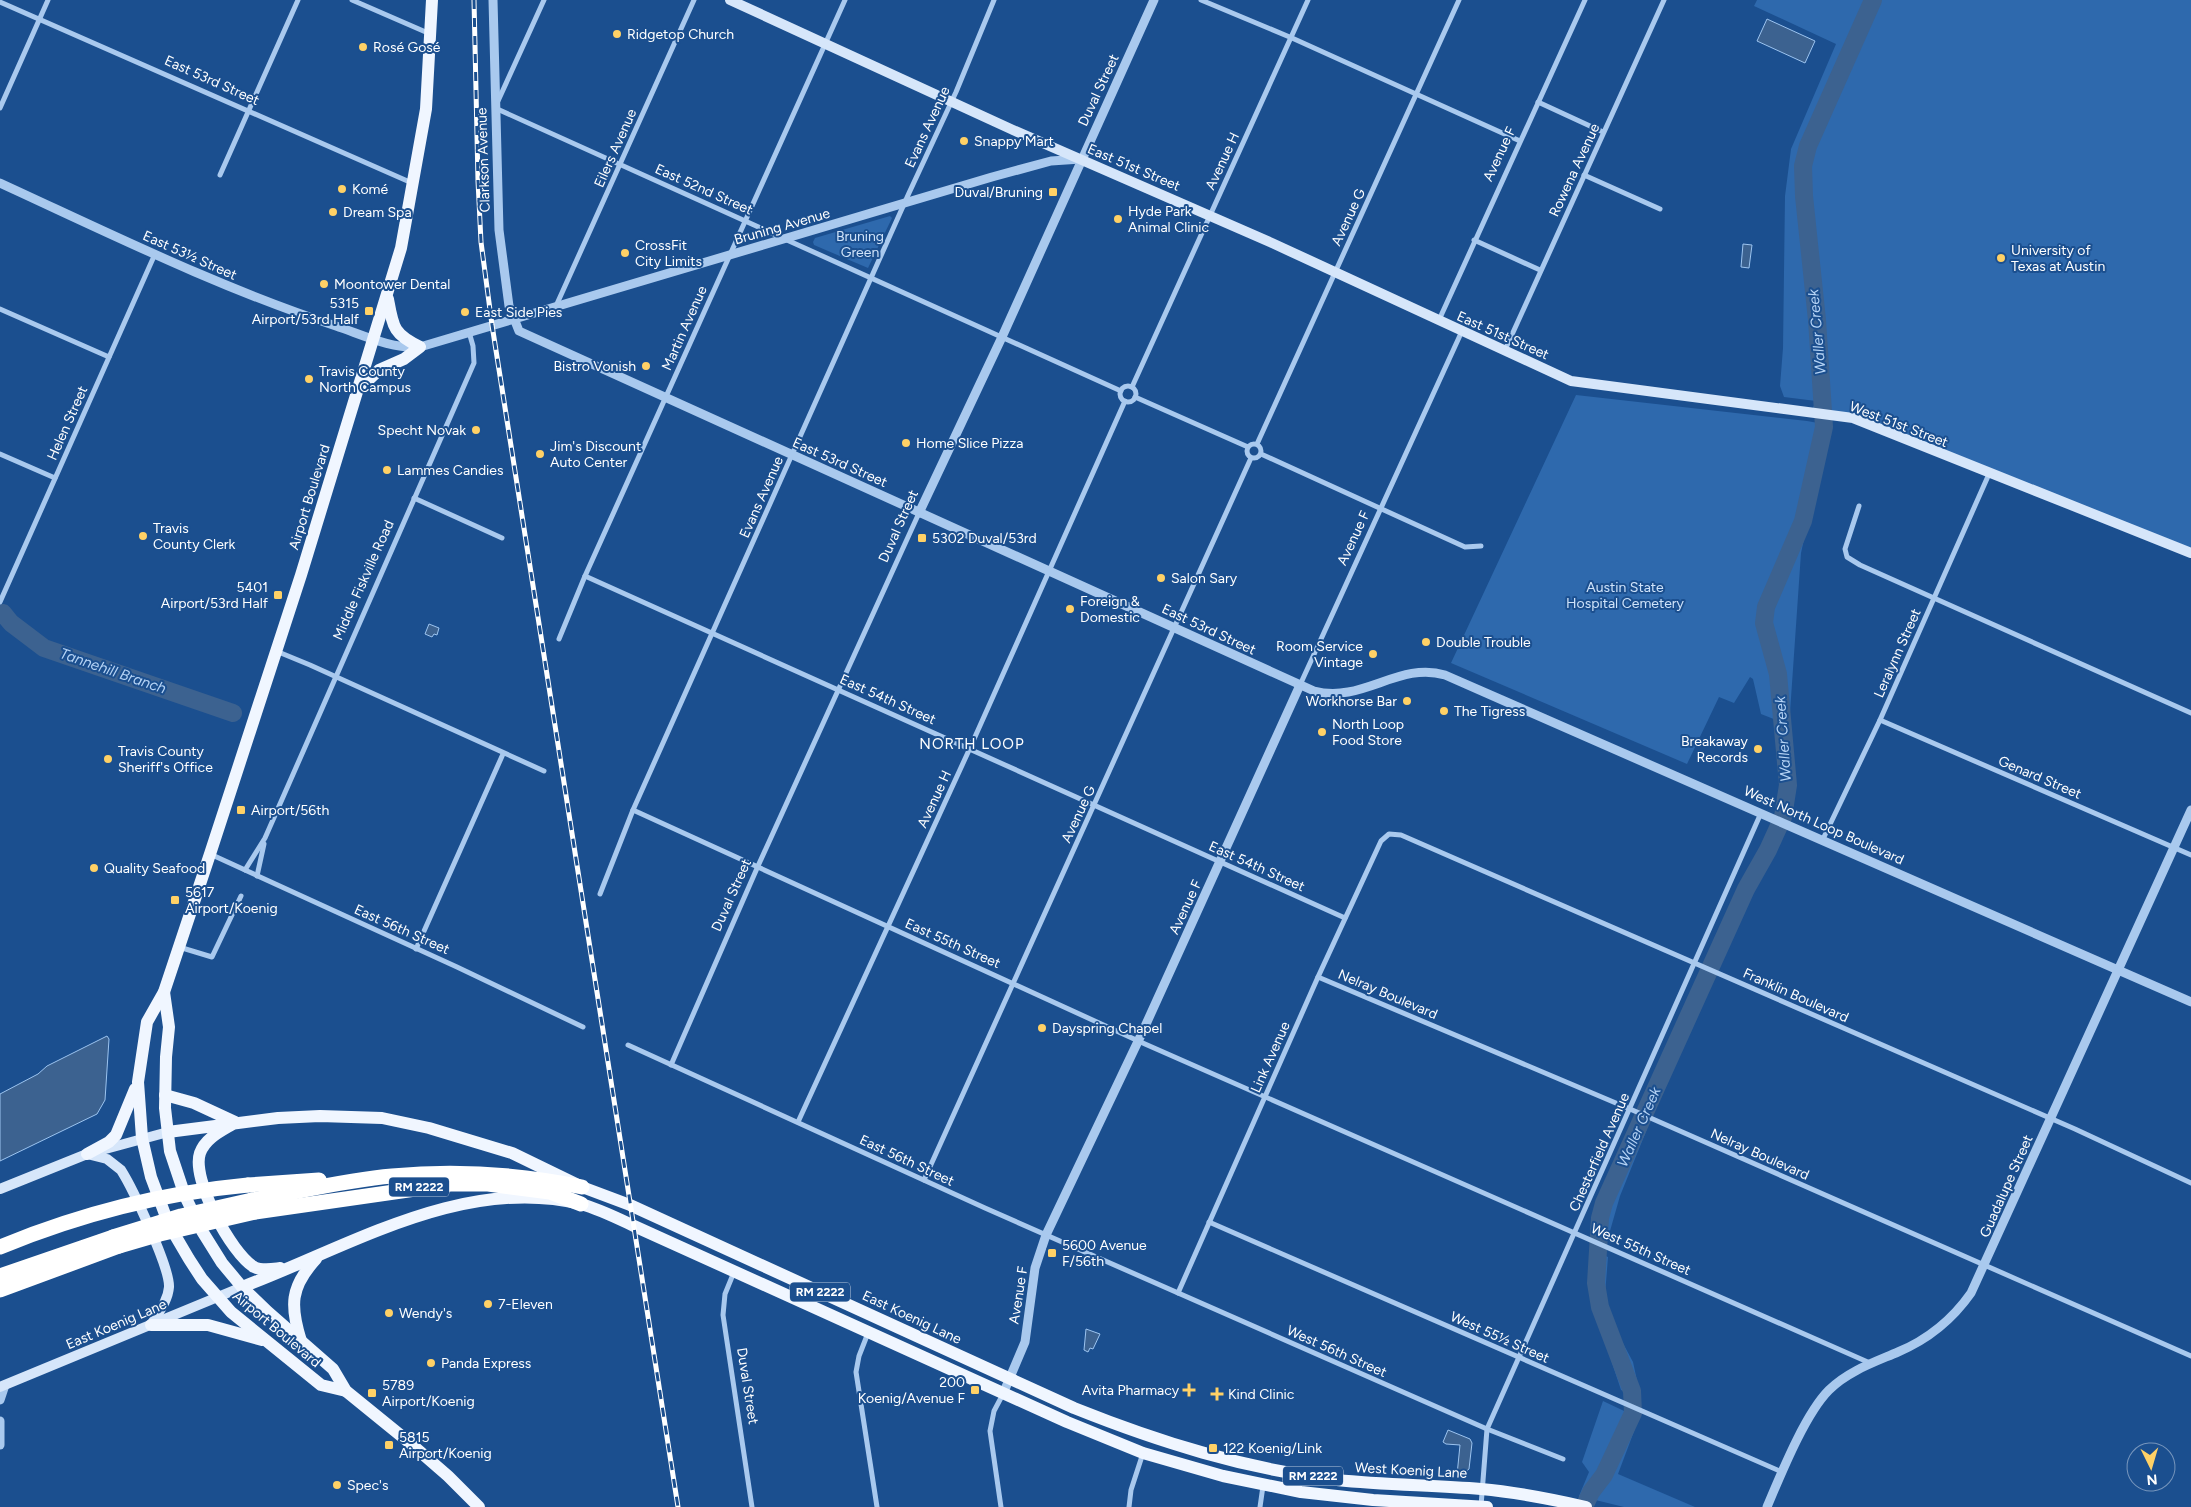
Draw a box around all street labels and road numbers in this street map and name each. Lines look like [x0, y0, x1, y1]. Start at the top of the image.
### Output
street label: East 53rd Street [162, 52, 262, 109]
street label: Duval Street [1074, 52, 1123, 129]
street label: Evans Avenue [901, 84, 954, 171]
street label: Eilers Avenue [591, 106, 641, 190]
street label: Clarkson Avenue [473, 107, 494, 213]
street label: Rowena Avenue [1545, 121, 1604, 220]
street label: Avenue F [1479, 124, 1520, 184]
street label: Avenue H [1202, 130, 1243, 193]
street label: East 51st Street [1085, 140, 1183, 195]
street label: East 52nd Street [652, 160, 755, 219]
street label: Avenue G [1328, 185, 1369, 249]
street label: Bruning Avenue [732, 205, 832, 248]
street label: East 53½ Street [140, 227, 239, 284]
street label: Martin Avenue [658, 283, 711, 373]
street label: East 51st Street [1454, 308, 1551, 363]
street label: Helen Street [44, 383, 91, 463]
street label: West 51st Street [1847, 398, 1950, 451]
street label: East 53rd Street [790, 434, 890, 491]
street label: Airport Boulevard [285, 442, 334, 552]
street label: Evans Avenue [736, 453, 787, 541]
street label: Duval Street [875, 487, 922, 565]
street label: Avenue F [1333, 508, 1374, 568]
street label: Middle Fiskville Road [329, 517, 398, 643]
street label: East 53rd Street [1159, 600, 1259, 659]
street label: Leralynn Street [1870, 606, 1925, 700]
street label: East 54th Street [837, 671, 938, 728]
street label: Genard Street [1996, 752, 2084, 803]
street label: Avenue H [914, 768, 955, 831]
street label: Avenue G [1058, 782, 1099, 846]
street label: West North Loop Boulevard [1741, 782, 1907, 869]
street label: East 54th Street [1206, 838, 1307, 895]
street label: Duval Street [708, 856, 755, 934]
street label: Avenue F [1165, 877, 1206, 937]
street label: East 56th Street [352, 901, 452, 958]
street label: East 55th Street [902, 915, 1003, 972]
street label: Franklin Boulevard [1740, 965, 1851, 1026]
street label: Nelray Boulevard [1336, 966, 1440, 1023]
street label: Link Avenue [1247, 1019, 1294, 1095]
street label: Chesterfield Avenue [1566, 1090, 1633, 1214]
street label: Nelray Boulevard [1708, 1125, 1812, 1184]
street label: East 56th Street [857, 1131, 957, 1190]
street label: Guadalupe Street [1976, 1132, 2037, 1240]
road number: RM 2222 [389, 1178, 449, 1196]
street label: West 55th Street [1588, 1220, 1693, 1279]
street label: Avenue F [1006, 1265, 1032, 1325]
road number: RM 2222 [790, 1282, 850, 1301]
street label: East Koenig Lane [859, 1287, 964, 1348]
street label: Airport Boulevard [229, 1288, 324, 1371]
street label: East Koenig Lane [63, 1295, 169, 1353]
street label: West 55½ Street [1448, 1308, 1552, 1367]
street label: West 56th Street [1284, 1322, 1389, 1381]
street label: Duval Street [733, 1346, 762, 1426]
street label: West Koenig Lane [1354, 1459, 1468, 1482]
road number: RM 2222 [1283, 1466, 1343, 1485]

